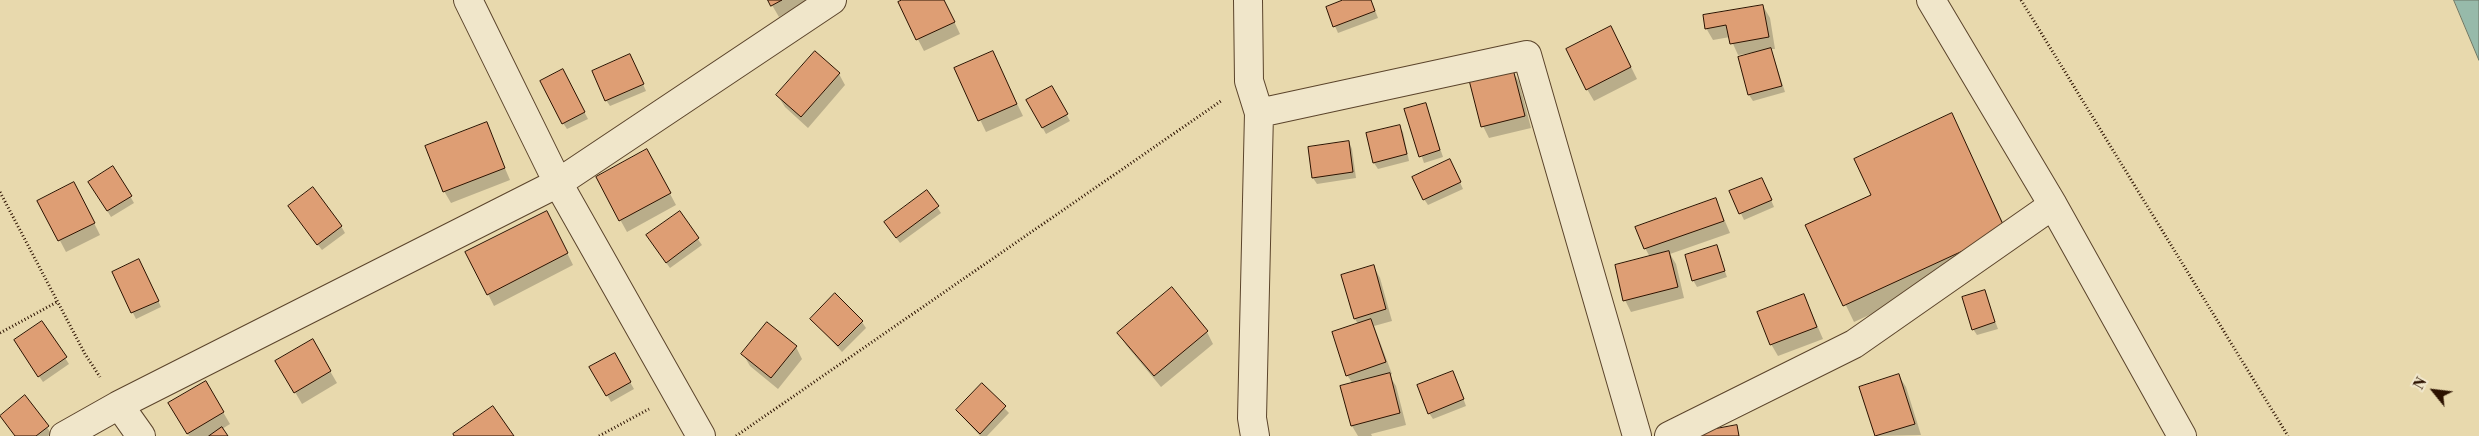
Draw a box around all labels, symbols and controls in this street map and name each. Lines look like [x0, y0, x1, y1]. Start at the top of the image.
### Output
north arrow [2409, 366, 2459, 416]
text: N [2410, 375, 2431, 393]

